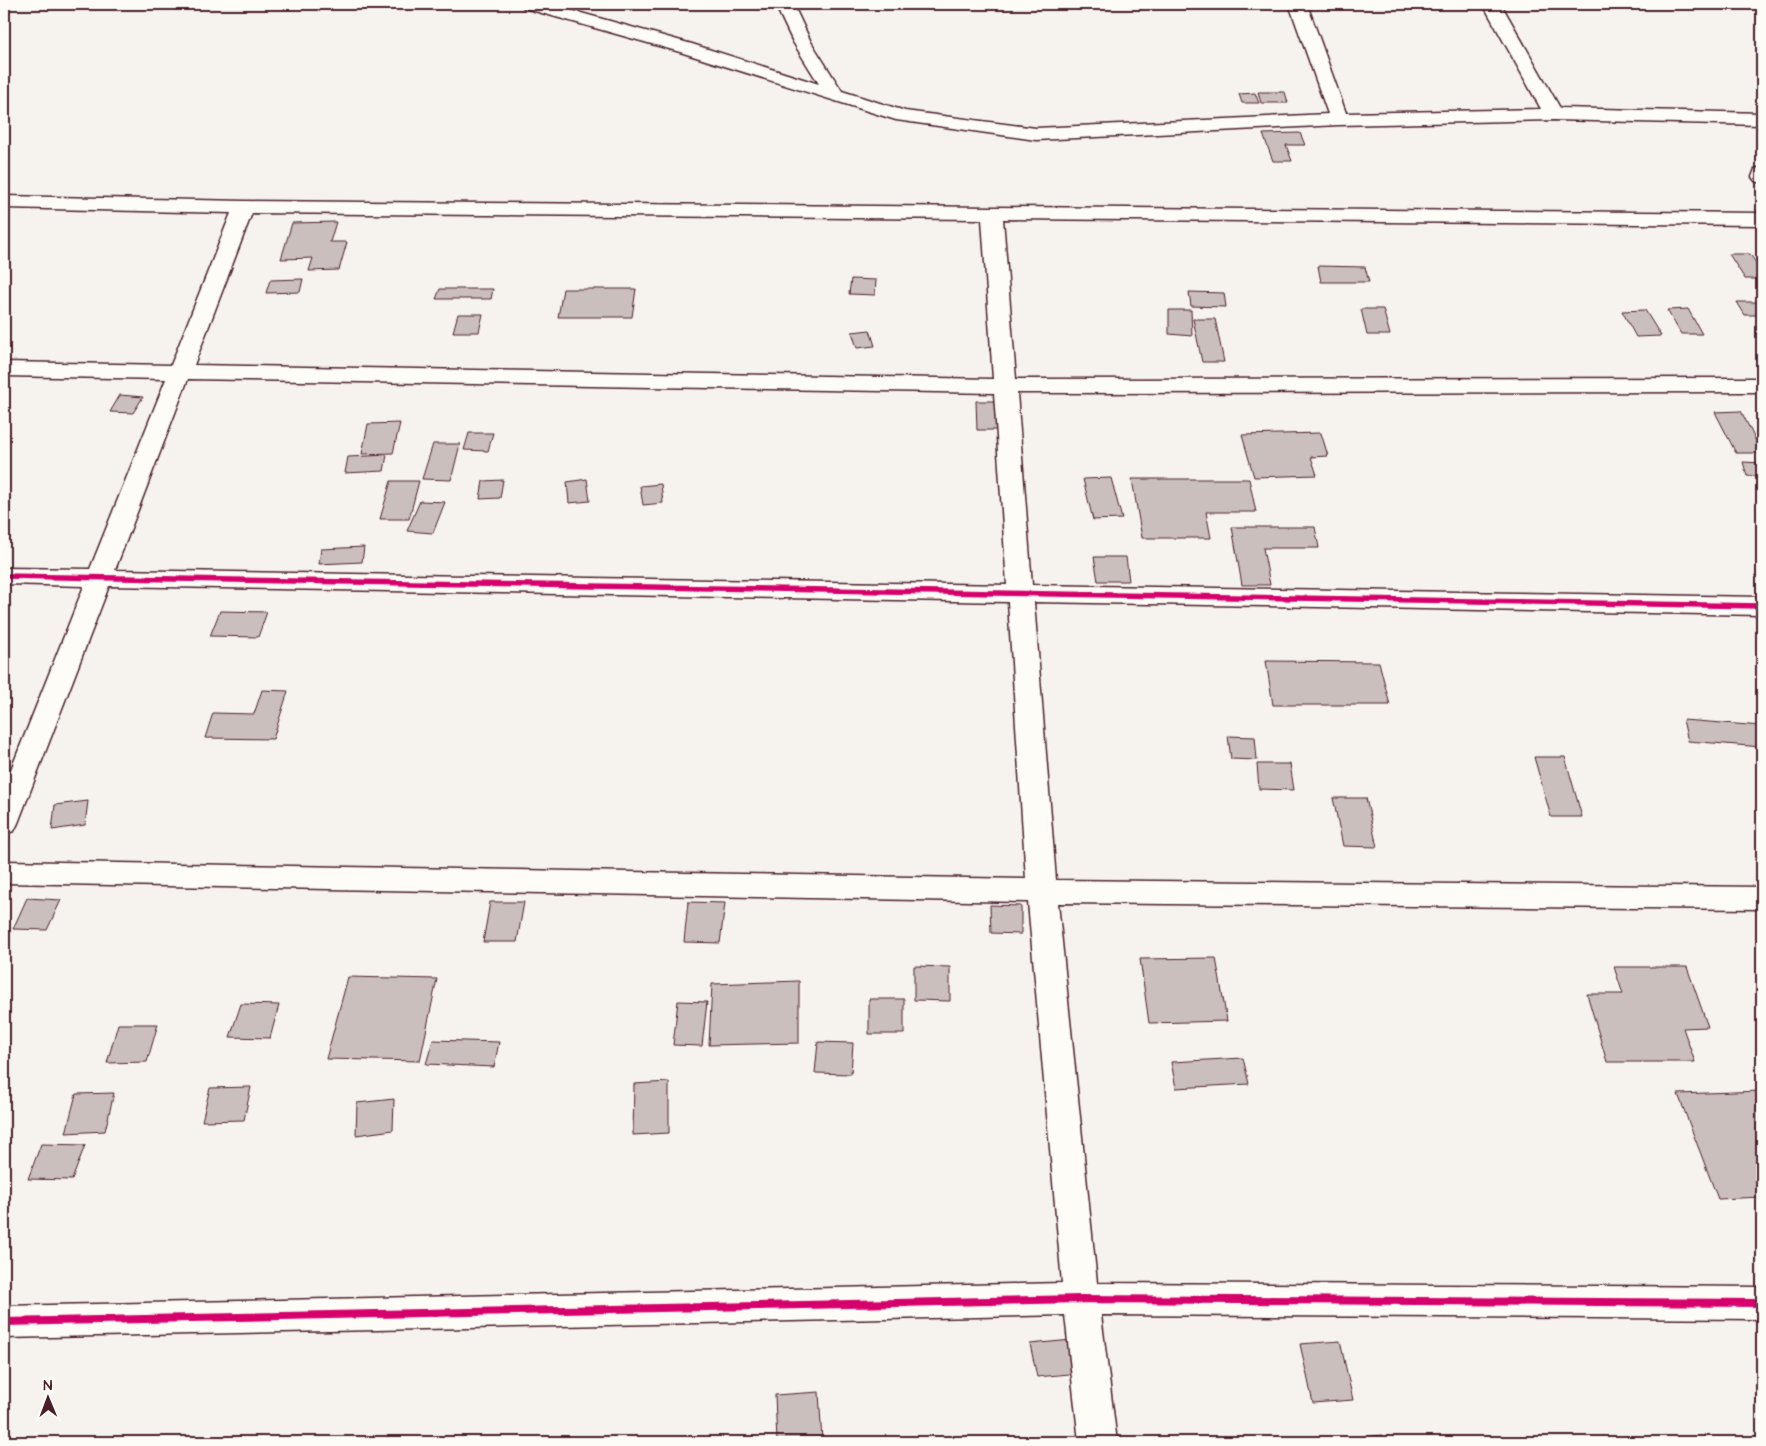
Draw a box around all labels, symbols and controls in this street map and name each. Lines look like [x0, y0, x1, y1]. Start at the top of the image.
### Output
north arrow [22, 1374, 72, 1424]
text: N [43, 1376, 53, 1396]

